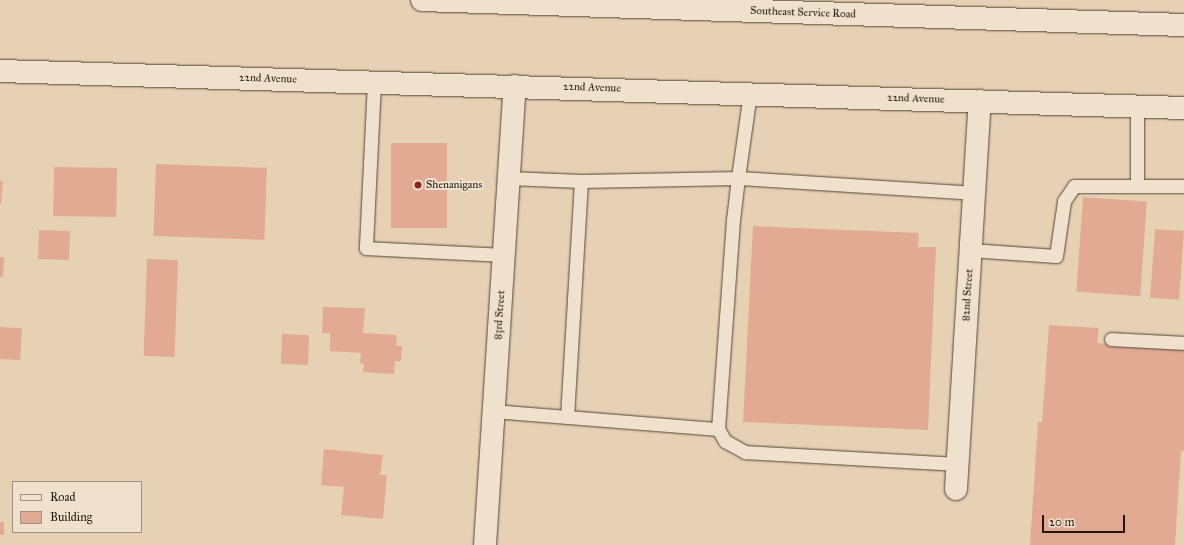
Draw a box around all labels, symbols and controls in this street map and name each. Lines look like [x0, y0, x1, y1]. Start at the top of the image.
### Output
street label: Southeast Service Road [750, 5, 856, 21]
street label: 22nd Avenue [239, 71, 297, 87]
street label: 22nd Avenue [563, 80, 621, 96]
street label: 22nd Avenue [887, 91, 945, 107]
place label: Shenanigans [426, 178, 482, 192]
marker: Shenanigans [413, 180, 423, 190]
street label: 82nd Street [960, 268, 976, 322]
street label: 83rd Street [492, 290, 508, 340]
legend [12, 481, 142, 533]
text: Road [50, 490, 76, 504]
scale bar [1044, 507, 1127, 533]
text: Building [50, 510, 92, 524]
text: 20 m [1049, 515, 1075, 529]

